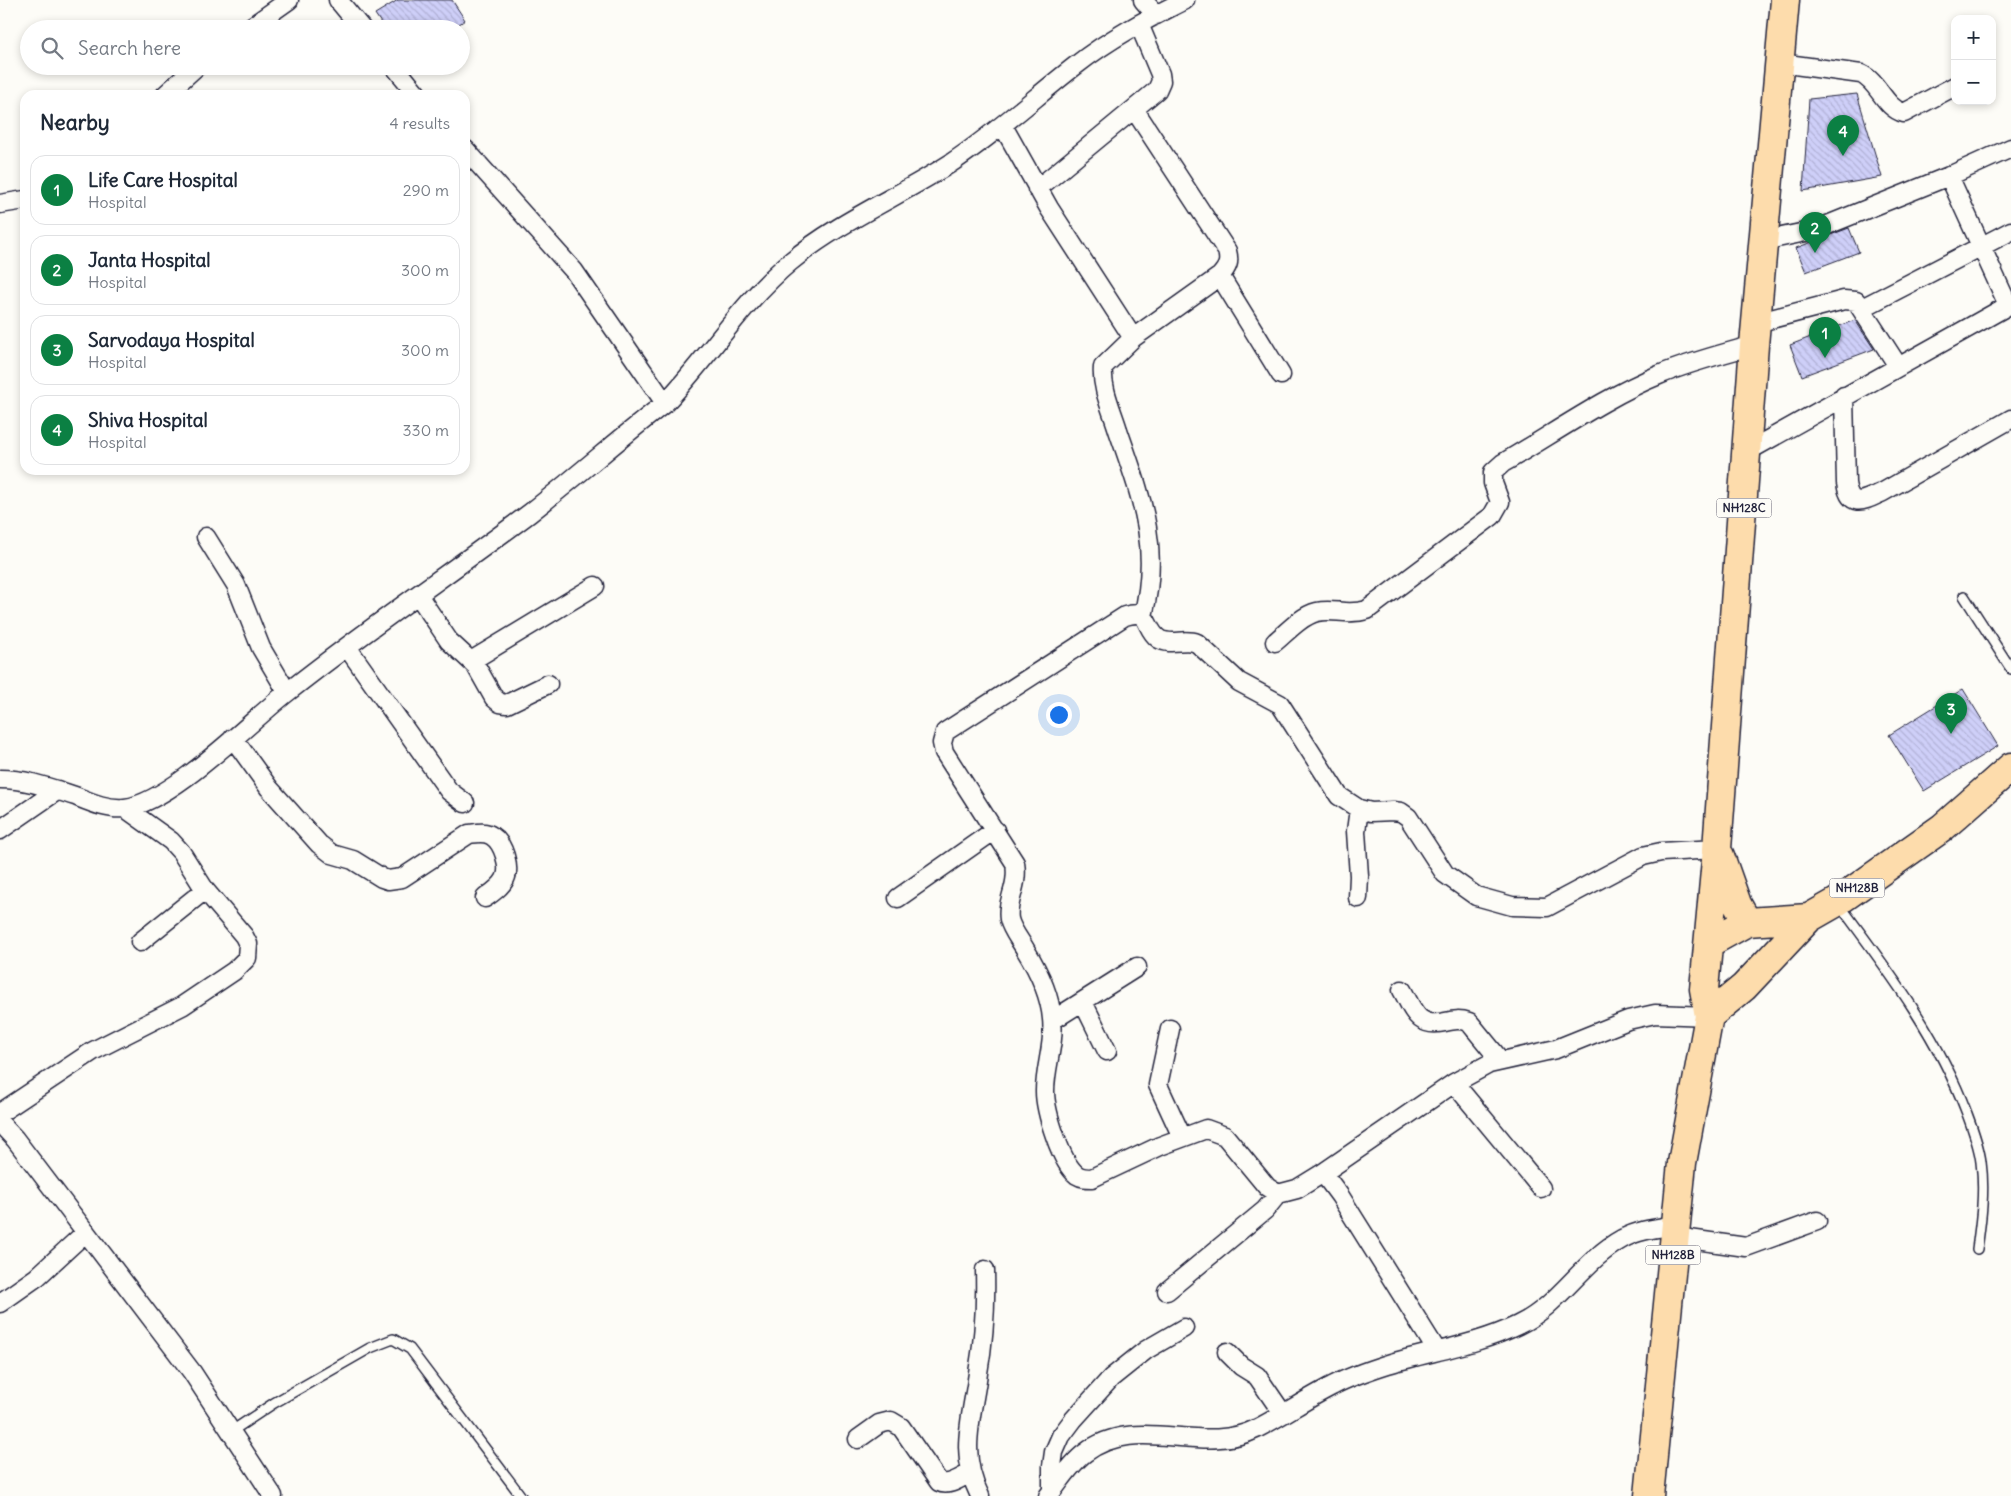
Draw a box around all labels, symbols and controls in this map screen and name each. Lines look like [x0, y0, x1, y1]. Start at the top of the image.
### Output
map controls [1951, 15, 1996, 105]
button: + [1951, 15, 1996, 60]
search box [20, 20, 470, 75]
icon: search [38, 34, 66, 62]
text: Search here [78, 36, 181, 60]
button: − [1951, 60, 1996, 105]
text: Nearby [40, 109, 110, 136]
text: 4 results [389, 113, 450, 133]
pin: 4 [1827, 115, 1859, 156]
text: Life Care Hospital [88, 168, 238, 192]
text: 1 [54, 180, 60, 200]
text: 290 m [403, 180, 449, 200]
text: Hospital [88, 192, 147, 212]
pin: 2 [1799, 212, 1831, 253]
text: Janta Hospital [88, 248, 211, 272]
text: 2 [53, 260, 61, 280]
text: 300 m [401, 260, 449, 280]
text: Hospital [88, 272, 147, 292]
pin: 1 [1809, 317, 1841, 358]
text: Sarvodaya Hospital [88, 328, 255, 352]
text: 3 [52, 340, 62, 360]
text: 300 m [401, 340, 449, 360]
text: Hospital [88, 352, 147, 372]
text: Shiva Hospital [88, 408, 208, 432]
text: 4 [52, 420, 62, 440]
text: 330 m [402, 420, 449, 440]
text: Hospital [88, 432, 147, 452]
road number: NH128C [1716, 498, 1772, 518]
pin: 3 [1935, 693, 1967, 734]
your location [1046, 702, 1072, 728]
road number: NH128B [1830, 878, 1884, 898]
road number: NH128B [1646, 1246, 1700, 1264]

